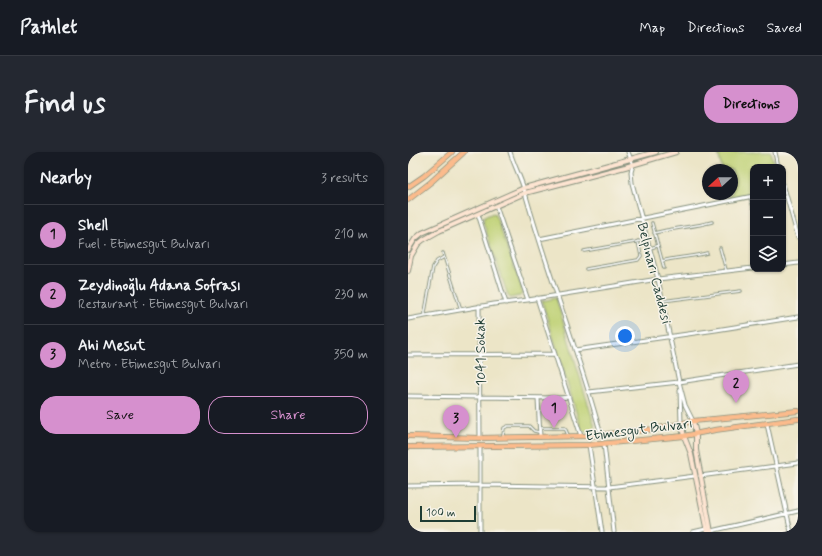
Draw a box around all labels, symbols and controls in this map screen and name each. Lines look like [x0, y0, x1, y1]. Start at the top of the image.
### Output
text: Pathlet [20, 15, 77, 40]
text: Map [639, 19, 665, 37]
text: Directions [687, 19, 745, 37]
text: Saved [767, 19, 802, 37]
button: Directions [704, 85, 798, 123]
text: Find us [24, 86, 105, 123]
north arrow [702, 164, 738, 200]
map controls [750, 164, 786, 272]
button: + [750, 164, 786, 200]
text: Nearby [40, 167, 92, 189]
text: 3 results [321, 170, 368, 187]
button: − [750, 200, 786, 236]
text: Shell [78, 216, 108, 236]
street label: Belpınarı Caddesi [633, 221, 675, 326]
text: 1 [50, 226, 56, 243]
text: 210 m [334, 226, 368, 243]
text: Fuel · Etimesgut Bulvarı [78, 236, 210, 253]
button: layers [750, 236, 786, 272]
text: Zeydinoğlu Adana Sofrası [78, 276, 241, 296]
text: 2 [50, 286, 56, 303]
text: 230 m [334, 286, 368, 303]
text: Restaurant · Etimesgut Bulvarı [78, 296, 249, 313]
street label: 1041 Sokak [471, 318, 491, 386]
your location [615, 326, 635, 346]
text: Ahi Mesut [78, 336, 145, 356]
text: 3 [50, 346, 56, 363]
text: 350 m [334, 346, 368, 363]
text: Metro · Etimesgut Bulvarı [78, 356, 221, 373]
pin: 2 [723, 370, 749, 403]
pin: 1 [541, 395, 567, 428]
button: Save [40, 396, 200, 434]
button: Share [208, 396, 368, 434]
pin: 3 [443, 405, 469, 438]
street label: Etimesgut Bulvarı [584, 414, 694, 446]
scale bar [420, 504, 476, 523]
text: 100 m [426, 506, 456, 520]

